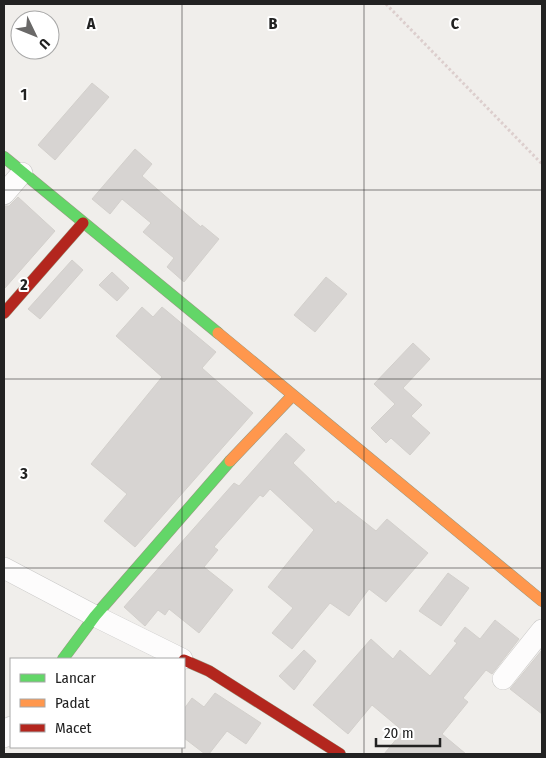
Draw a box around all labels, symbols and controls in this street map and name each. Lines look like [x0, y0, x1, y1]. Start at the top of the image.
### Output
north arrow [10, 10, 60, 60]
text: A [86, 14, 96, 33]
text: B [269, 14, 278, 33]
text: C [451, 14, 460, 33]
text: U [35, 35, 53, 52]
text: 1 [21, 85, 27, 104]
text: 2 [19, 275, 28, 294]
text: 3 [19, 464, 28, 483]
legend [10, 658, 185, 748]
text: Lancar [55, 669, 96, 687]
text: Padat [55, 694, 90, 712]
scale bar [376, 716, 440, 748]
text: Macet [55, 719, 92, 737]
text: 20 m [384, 724, 414, 742]

